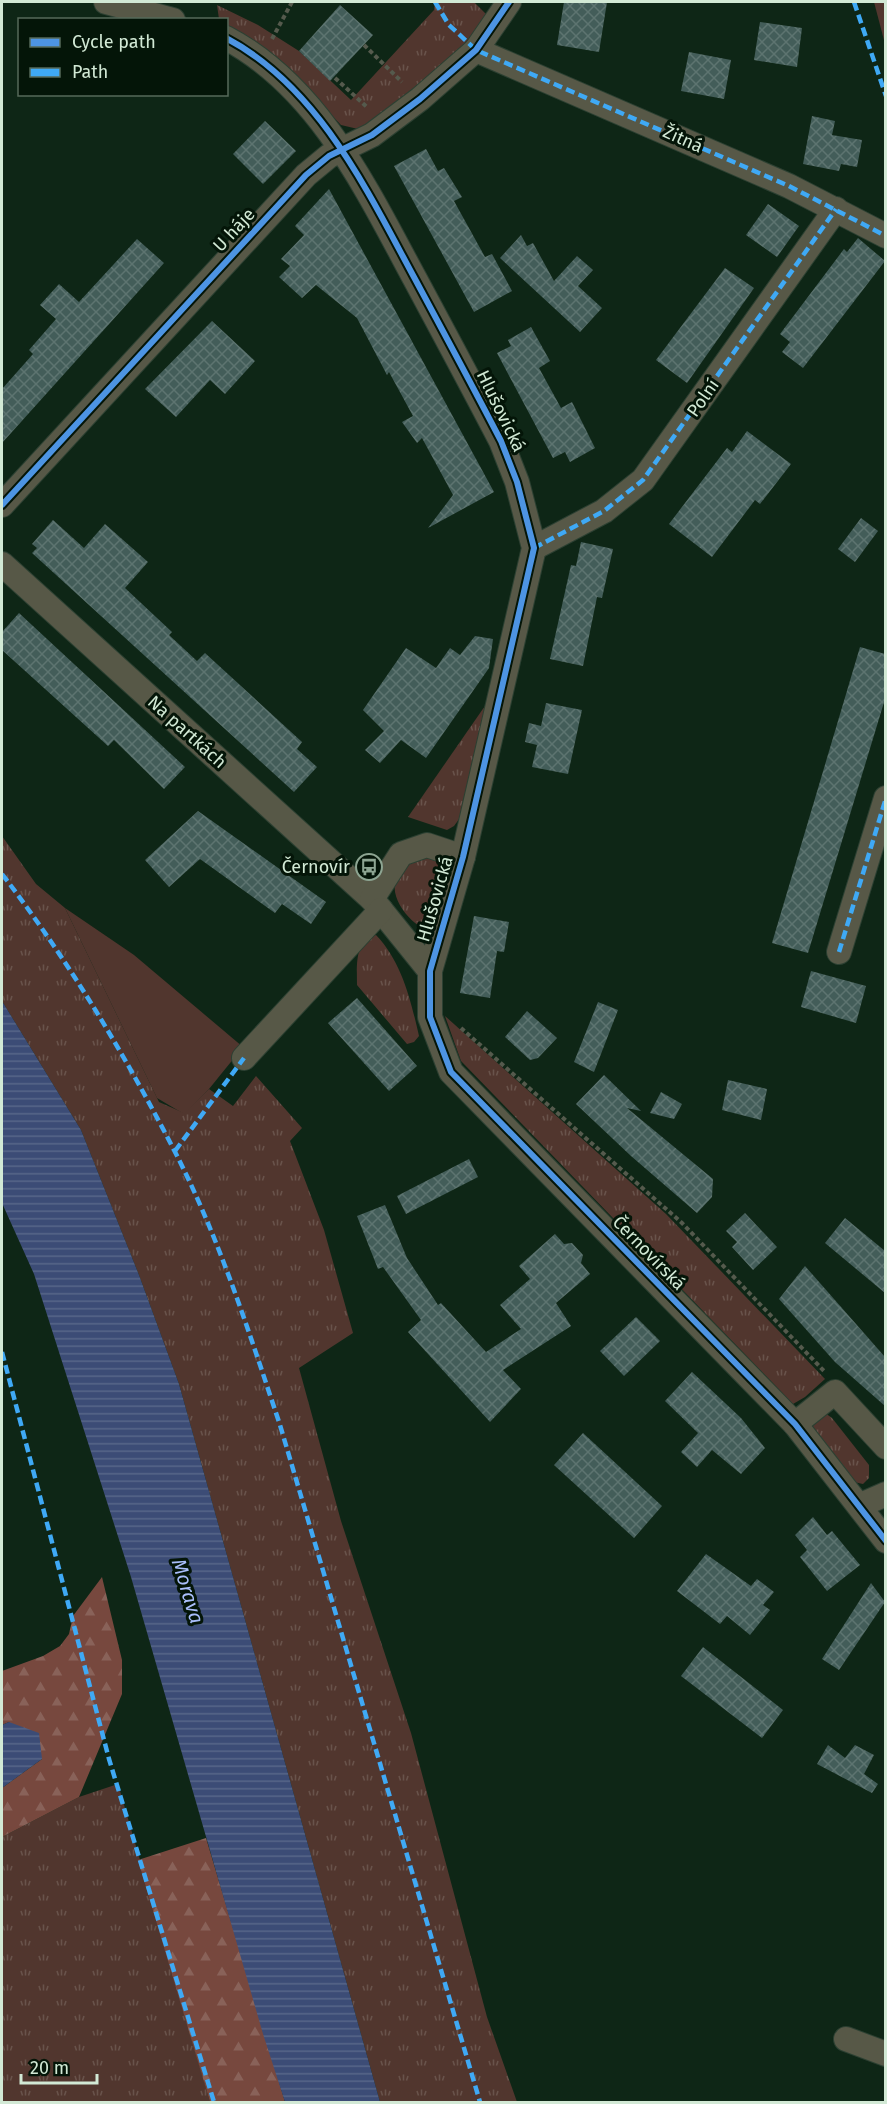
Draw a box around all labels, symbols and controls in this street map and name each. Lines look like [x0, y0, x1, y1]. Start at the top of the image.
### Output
legend [18, 18, 228, 96]
text: Cycle path [72, 31, 156, 53]
text: Path [72, 61, 108, 83]
street label: Žitná [660, 121, 706, 157]
street label: U háje [208, 204, 260, 256]
street label: Hlušovická [472, 367, 530, 455]
street label: Polní [682, 375, 724, 421]
street label: Na partkách [143, 691, 231, 773]
bus stop icon: Černovír [354, 852, 384, 882]
street label: Hlušovická [412, 854, 458, 944]
place label: Černovír [282, 856, 350, 878]
street label: Černovírská [608, 1211, 690, 1295]
water label: Morava [167, 1556, 209, 1626]
scale bar [21, 2047, 98, 2085]
text: 20 m [30, 2057, 69, 2079]

